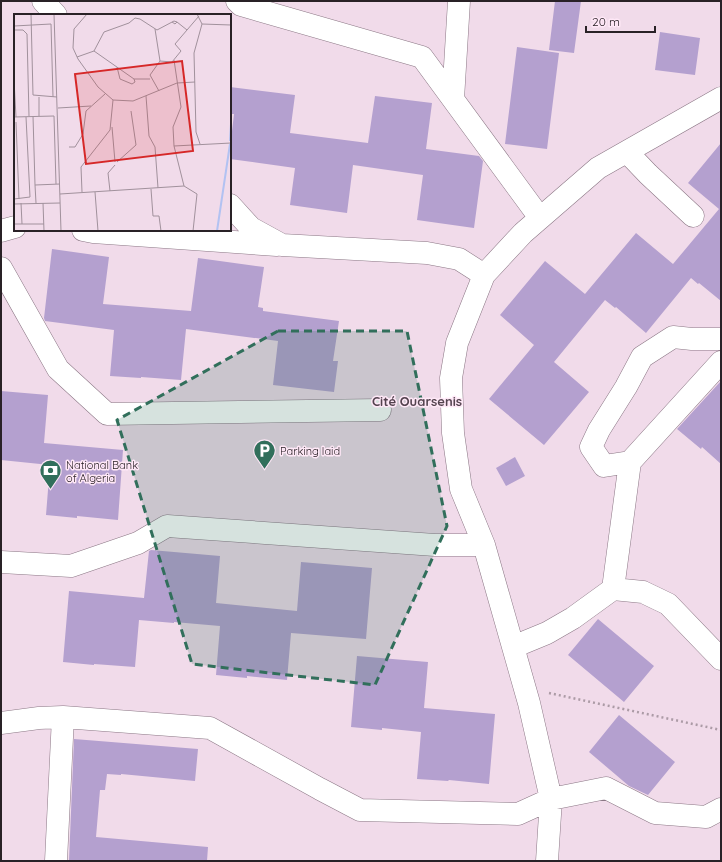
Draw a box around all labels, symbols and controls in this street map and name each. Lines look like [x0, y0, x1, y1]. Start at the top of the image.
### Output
scale bar [586, 8, 655, 34]
inset map [14, 14, 231, 231]
text: 20 m [592, 14, 620, 29]
district label: Cité Ouarsenis [372, 393, 462, 409]
parking icon: Parking laid [252, 438, 278, 471]
place label: Parking laid [280, 444, 340, 458]
bank icon: National Bank of Algeria [37, 458, 63, 491]
place label: National Bank of Algeria [66, 458, 138, 485]

